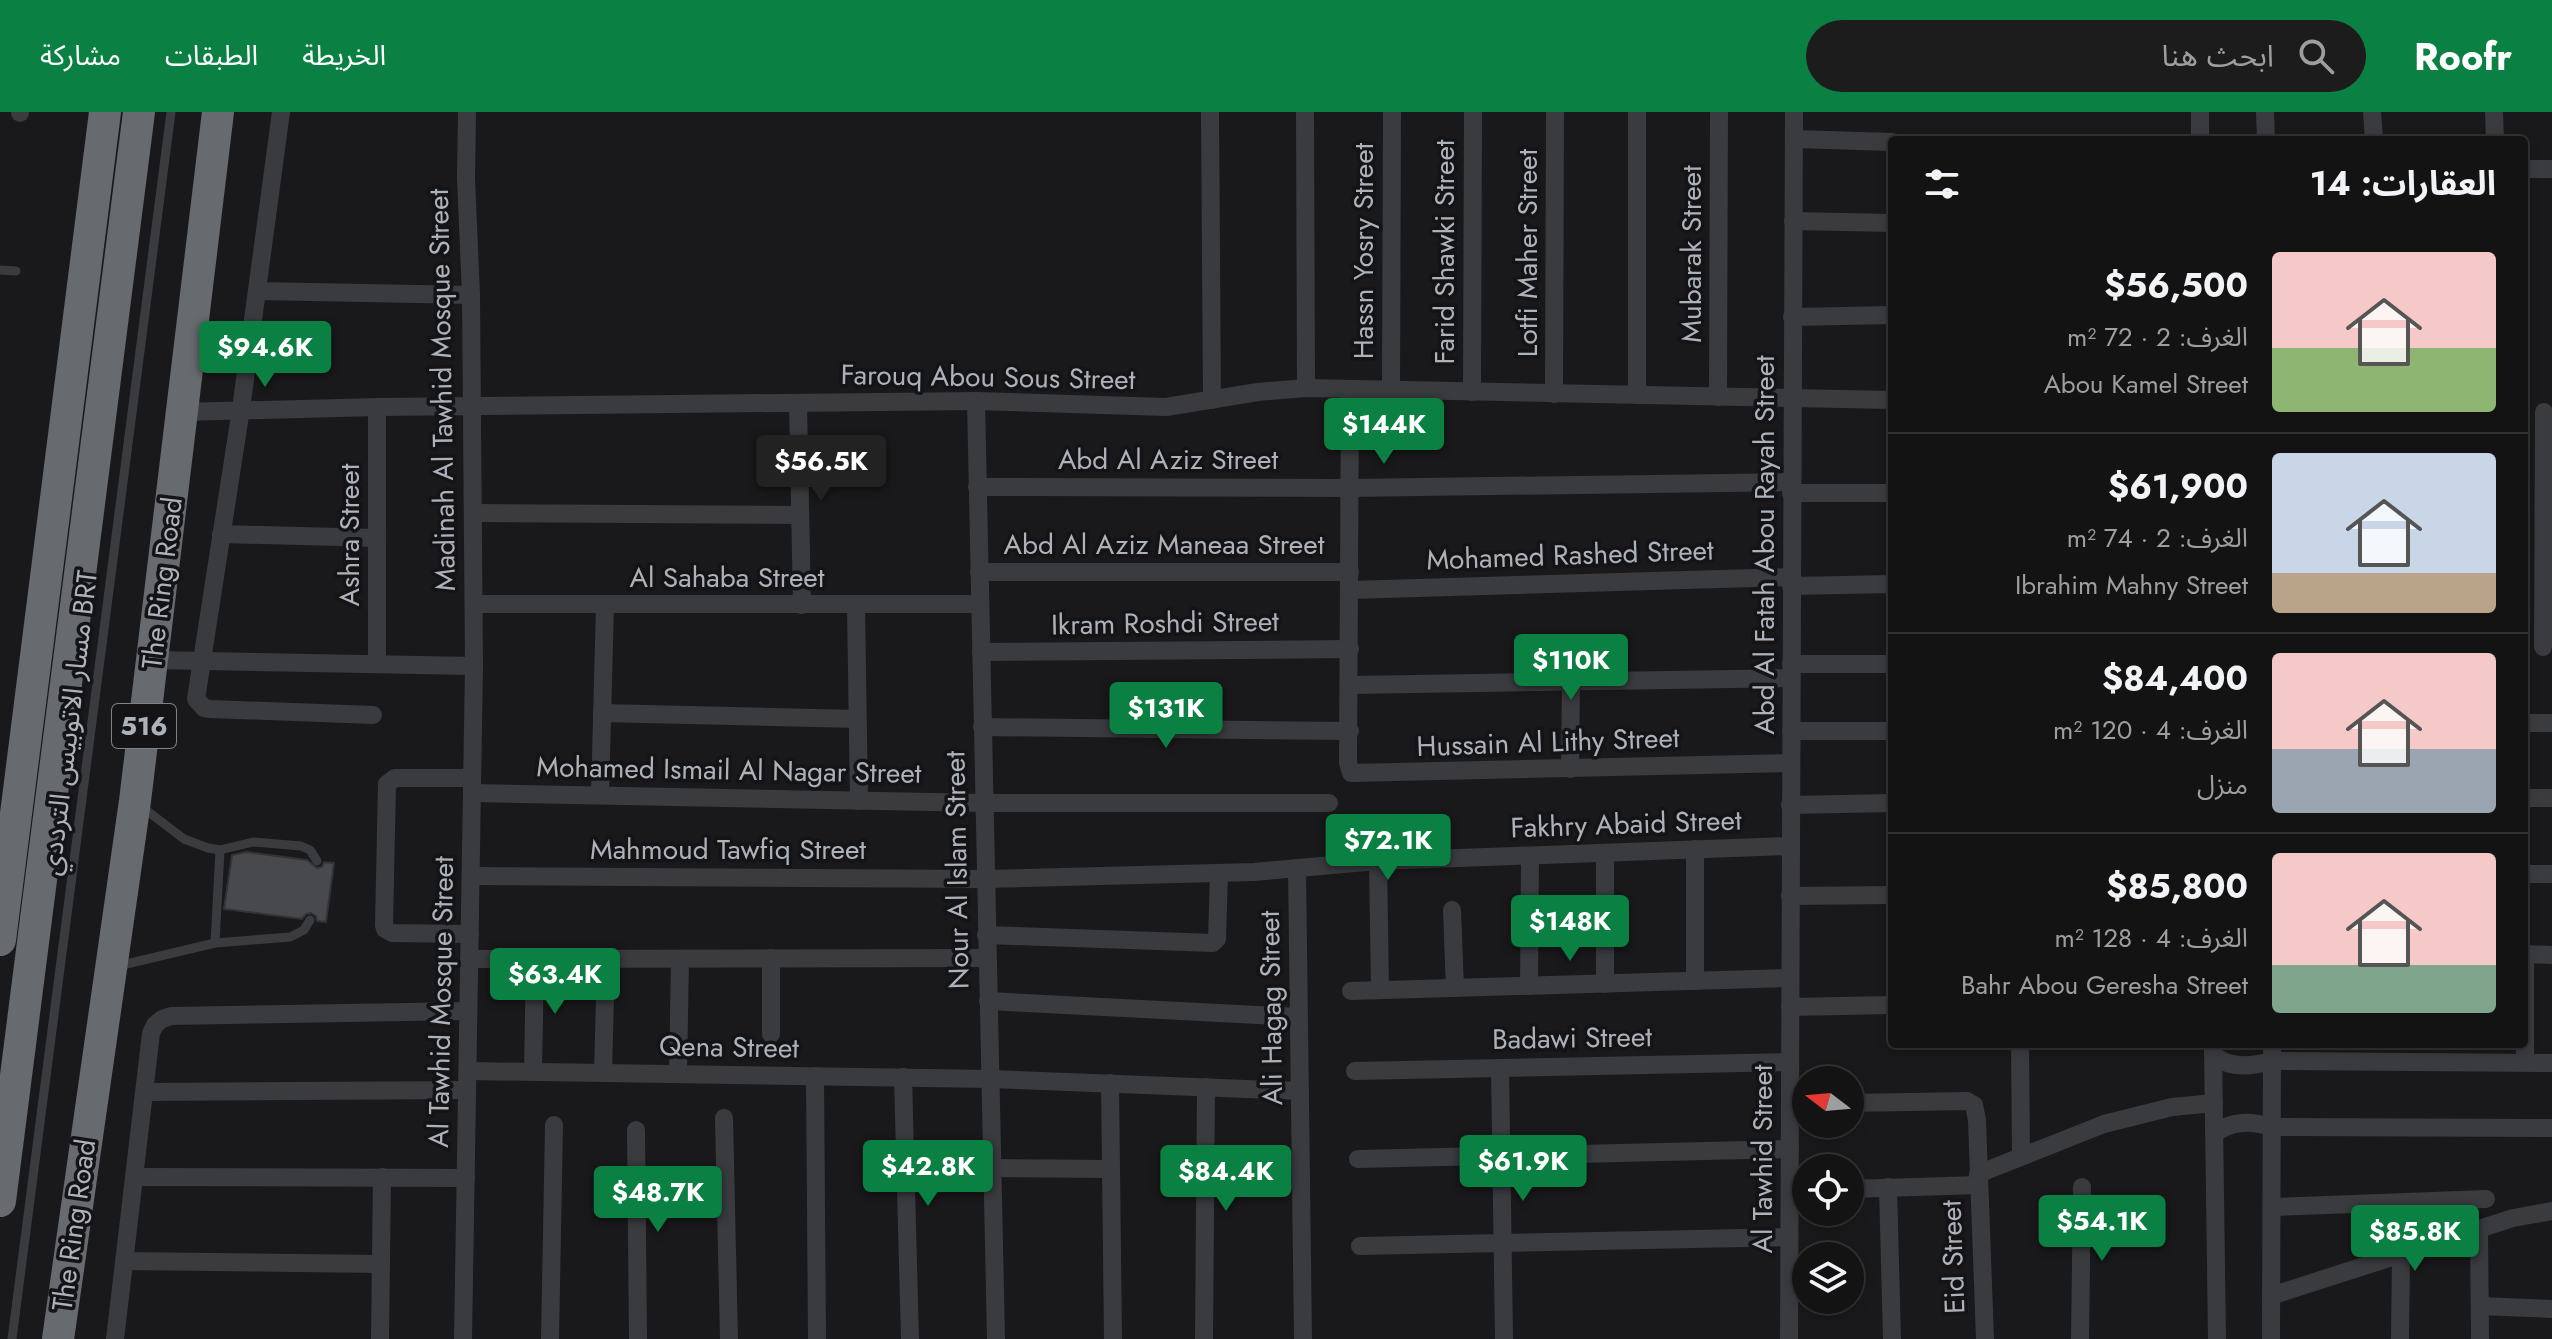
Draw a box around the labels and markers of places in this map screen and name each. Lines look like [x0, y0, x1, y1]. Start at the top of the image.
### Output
pin: $94.6K [200, 321, 330, 389]
pin: $144K [1328, 398, 1440, 466]
pin: $56.5K [756, 435, 886, 503]
pin: $110K [1515, 634, 1627, 702]
pin: $131K [1110, 682, 1222, 750]
pin: $72.1K [1323, 814, 1453, 882]
pin: $148K [1514, 895, 1626, 963]
pin: $63.4K [490, 948, 620, 1016]
pin: $61.9K [1458, 1135, 1588, 1203]
pin: $42.8K [863, 1140, 993, 1208]
pin: $84.4K [1161, 1145, 1291, 1213]
pin: $48.7K [593, 1166, 723, 1234]
pin: $54.1K [2037, 1195, 2167, 1263]
pin: $85.8K [2350, 1205, 2480, 1273]

